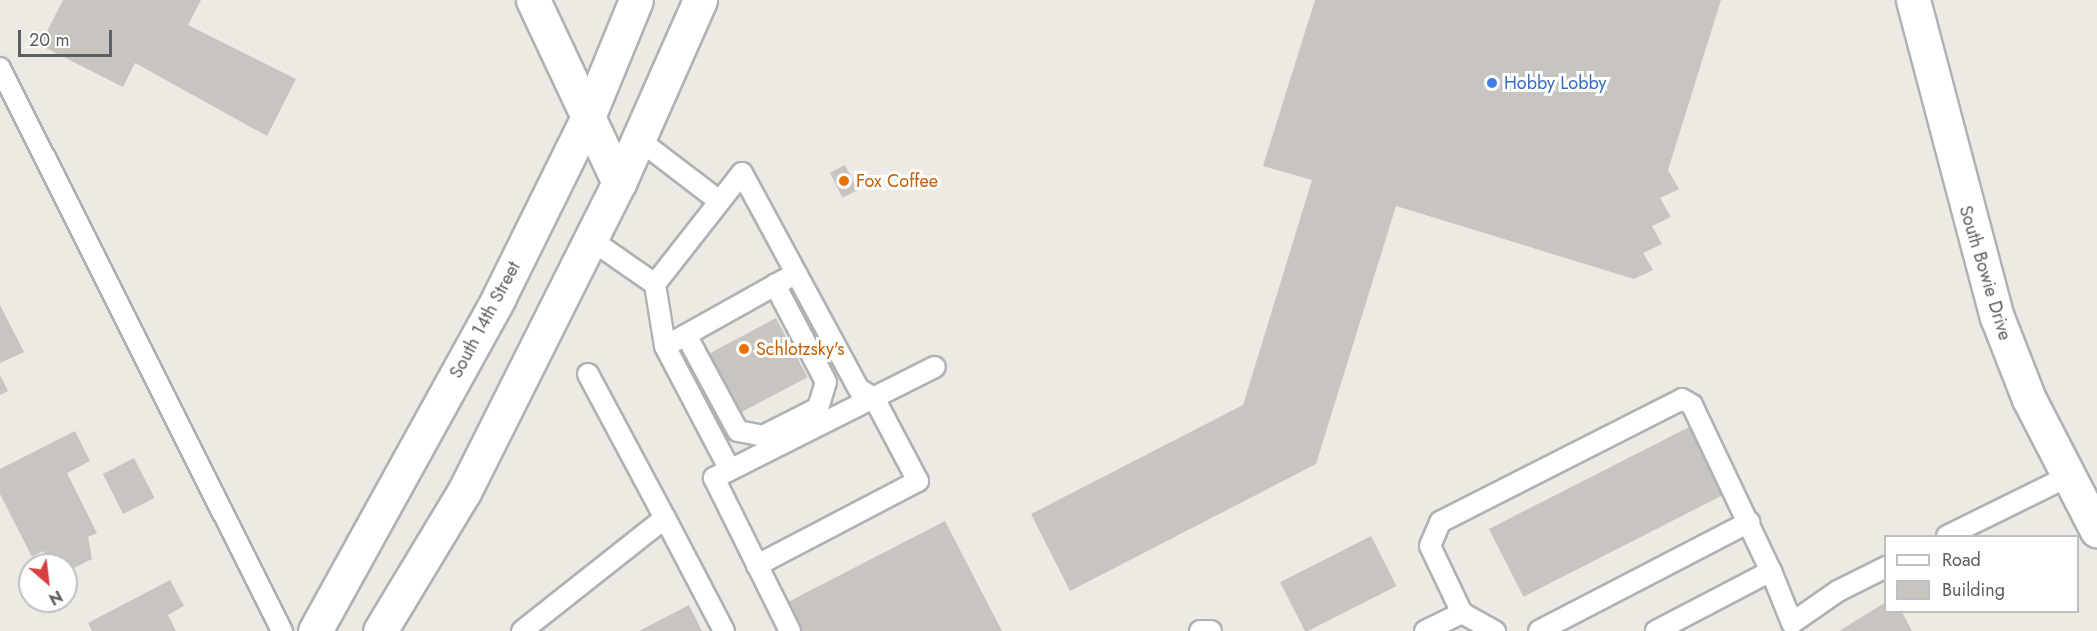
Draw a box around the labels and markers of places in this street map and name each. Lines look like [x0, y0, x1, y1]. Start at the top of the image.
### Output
place label: Hobby Lobby [1504, 72, 1606, 94]
marker: Hobby Lobby [1485, 76, 1499, 90]
place label: Fox Coffee [856, 170, 938, 192]
marker: Fox Coffee [837, 174, 851, 188]
place label: Schlotzsky's [756, 338, 844, 360]
marker: Schlotzsky's [737, 342, 751, 356]

